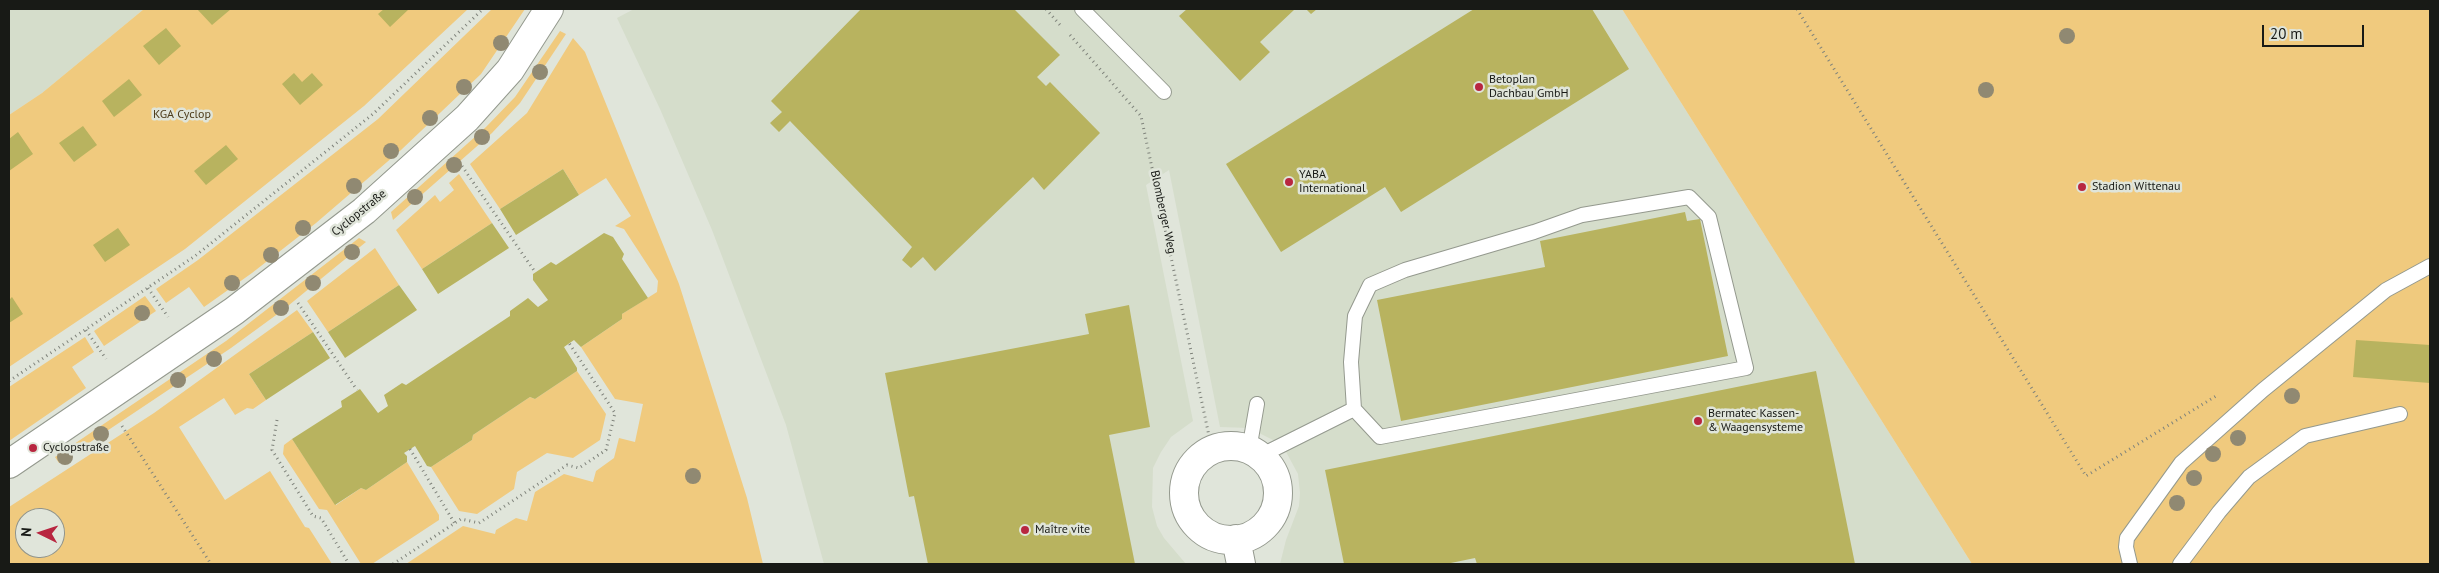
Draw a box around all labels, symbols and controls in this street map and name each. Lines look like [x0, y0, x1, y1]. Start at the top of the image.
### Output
scale bar [2264, 15, 2366, 47]
text: 20 m [2270, 24, 2303, 43]
place label: Betoplan Dachbau GmbH [1489, 73, 1569, 101]
marker: Betoplan Dachbau GmbH [1473, 81, 1485, 93]
park label: KGA Cyclop [153, 108, 211, 122]
place label: YABA International [1299, 168, 1365, 196]
street label: Blomberger Weg [1147, 169, 1179, 255]
marker: YABA International [1283, 176, 1295, 188]
place label: Stadion Wittenau [2092, 180, 2180, 194]
marker: Stadion Wittenau [2076, 181, 2088, 193]
street label: Cyclopstraße [329, 187, 389, 239]
place label: Bermatec Kassen- & Waagensysteme [1708, 407, 1803, 435]
marker: Bermatec Kassen- & Waagensysteme [1692, 415, 1704, 427]
place label: Cyclopstraße [43, 441, 109, 455]
marker: Cyclopstraße [27, 442, 39, 454]
north arrow [15, 508, 65, 558]
place label: Maître vite [1035, 523, 1090, 537]
marker: Maître vite [1019, 524, 1031, 536]
text: N [17, 527, 35, 537]

